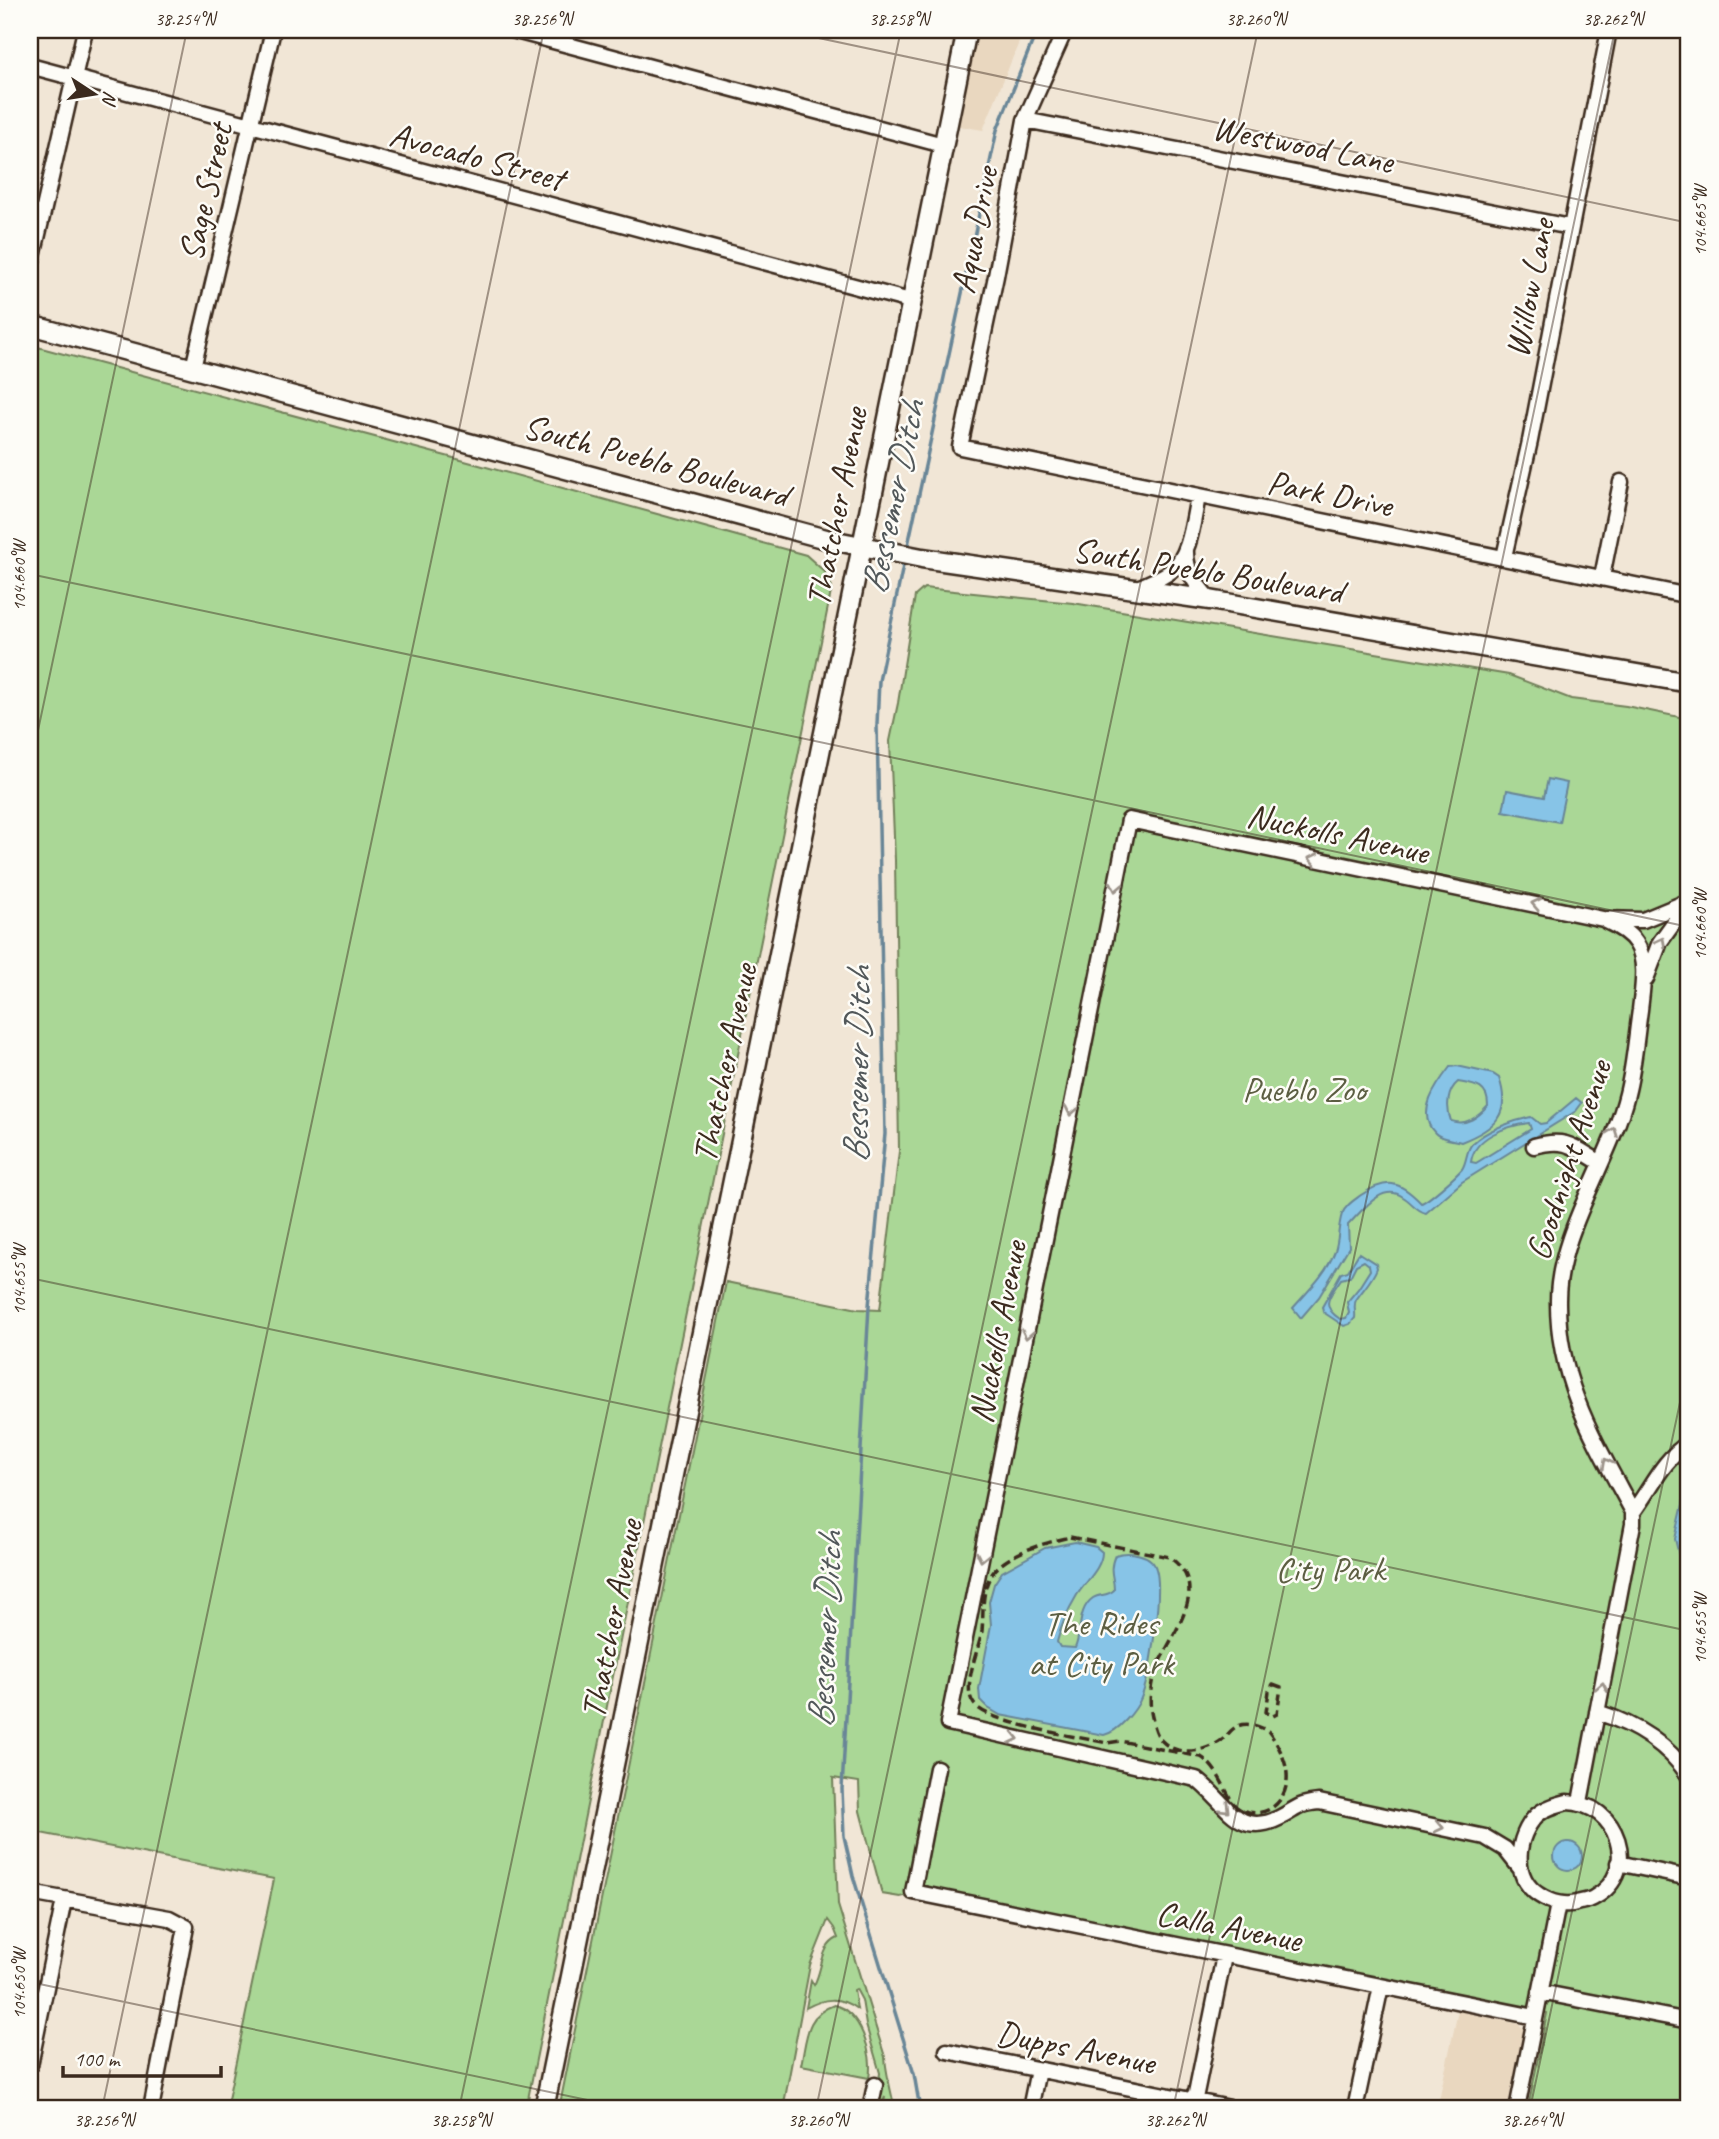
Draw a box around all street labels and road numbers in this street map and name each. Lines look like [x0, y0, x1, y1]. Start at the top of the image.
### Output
street label: Westwood Lane [1209, 105, 1399, 185]
street label: Avocado Street [385, 112, 573, 202]
street label: Sage Street [168, 116, 244, 265]
street label: Aqua Drive [940, 160, 1009, 297]
street label: Willow Lane [1494, 213, 1565, 361]
street label: Thatcher Avenue [795, 401, 878, 610]
street label: South Pueblo Boulevard [518, 403, 798, 519]
street label: Park Drive [1264, 459, 1399, 528]
street label: South Pueblo Boulevard [1070, 527, 1351, 615]
street label: Nuckolls Avenue [1243, 792, 1435, 875]
street label: Thatcher Avenue [681, 957, 768, 1167]
street label: Goodnight Avenue [1515, 1052, 1623, 1266]
street label: Nuckolls Avenue [958, 1235, 1038, 1427]
street label: Thatcher Avenue [570, 1513, 653, 1722]
street label: Calla Avenue [1153, 1890, 1308, 1963]
street label: Dupps Avenue [993, 2010, 1162, 2085]

